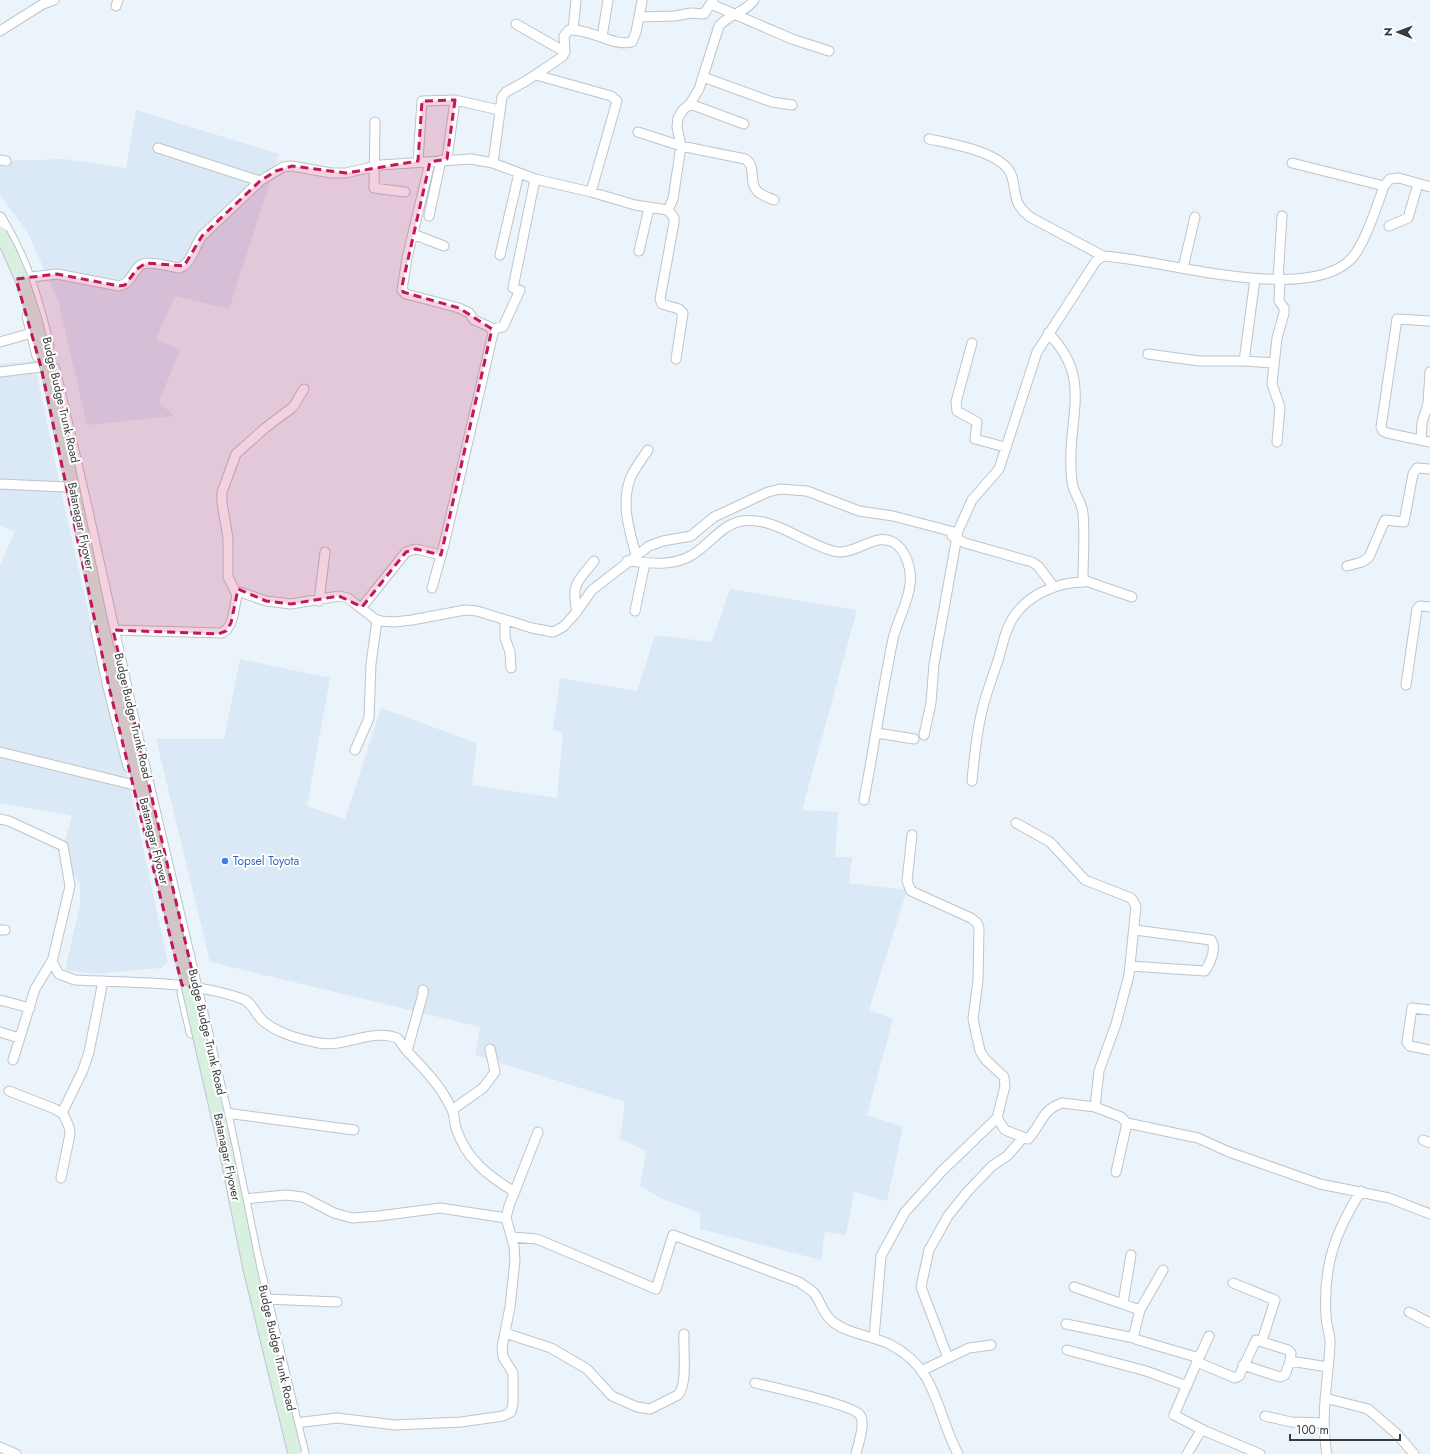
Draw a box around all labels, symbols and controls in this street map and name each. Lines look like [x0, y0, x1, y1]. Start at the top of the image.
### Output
north arrow [1378, 12, 1418, 52]
text: N [1380, 27, 1396, 36]
street label: Budge Budge Trunk Road [38, 335, 84, 465]
street label: Batanagar Flyover [63, 481, 99, 572]
street label: Budge Budge Trunk Road [110, 651, 156, 781]
street label: Batanagar Flyover [134, 796, 174, 887]
place label: Topsel Toyota [233, 852, 299, 870]
marker: Topsel Toyota [220, 856, 230, 866]
street label: Budge Budge Trunk Road [184, 967, 230, 1097]
street label: Batanagar Flyover [209, 1112, 245, 1203]
street label: Budge Budge Trunk Road [254, 1283, 300, 1413]
scale bar [1290, 1416, 1400, 1442]
text: 100 m [1296, 1421, 1329, 1439]

